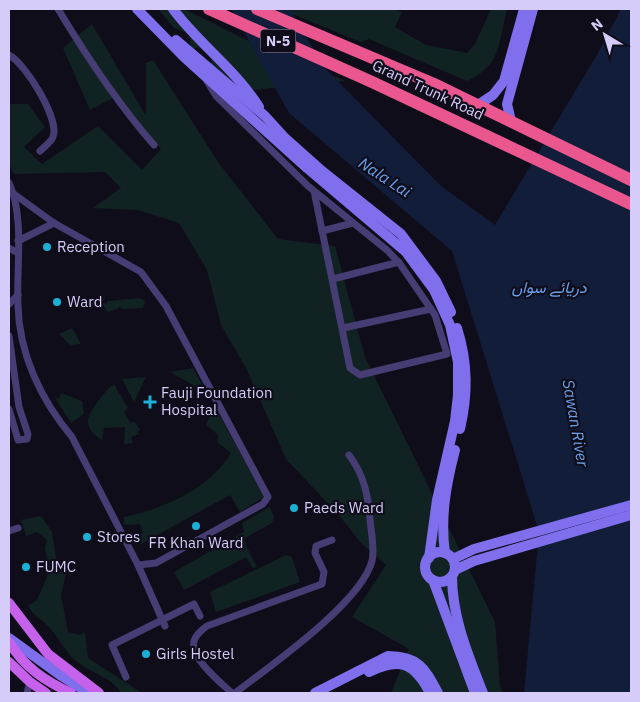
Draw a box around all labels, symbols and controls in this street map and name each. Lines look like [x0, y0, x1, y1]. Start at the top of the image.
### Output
north arrow [580, 10, 630, 60]
text: N [587, 15, 607, 35]
road number: N-5 [260, 29, 296, 52]
street label: Grand Trunk Road [369, 55, 487, 124]
water label: Nala Lai [355, 153, 416, 202]
place label: Reception [57, 237, 125, 256]
marker: Reception [41, 241, 53, 253]
water label: دریائے سواں [511, 277, 587, 298]
place label: Ward [67, 292, 102, 311]
marker: Ward [51, 296, 63, 308]
water label: Sawan River [559, 378, 594, 469]
place label: Fauji Foundation Hospital [161, 383, 272, 419]
marker: Fauji Foundation Hospital [143, 395, 157, 409]
place label: Paeds Ward [304, 498, 384, 517]
marker: Paeds Ward [288, 502, 300, 514]
marker: FR Khan Ward [190, 520, 202, 532]
place label: Stores [97, 527, 140, 546]
marker: Stores [81, 531, 93, 543]
place label: FR Khan Ward [149, 533, 243, 552]
place label: FUMC [36, 557, 76, 576]
marker: FUMC [20, 561, 32, 573]
place label: Girls Hostel [156, 644, 234, 663]
marker: Girls Hostel [140, 648, 152, 660]

